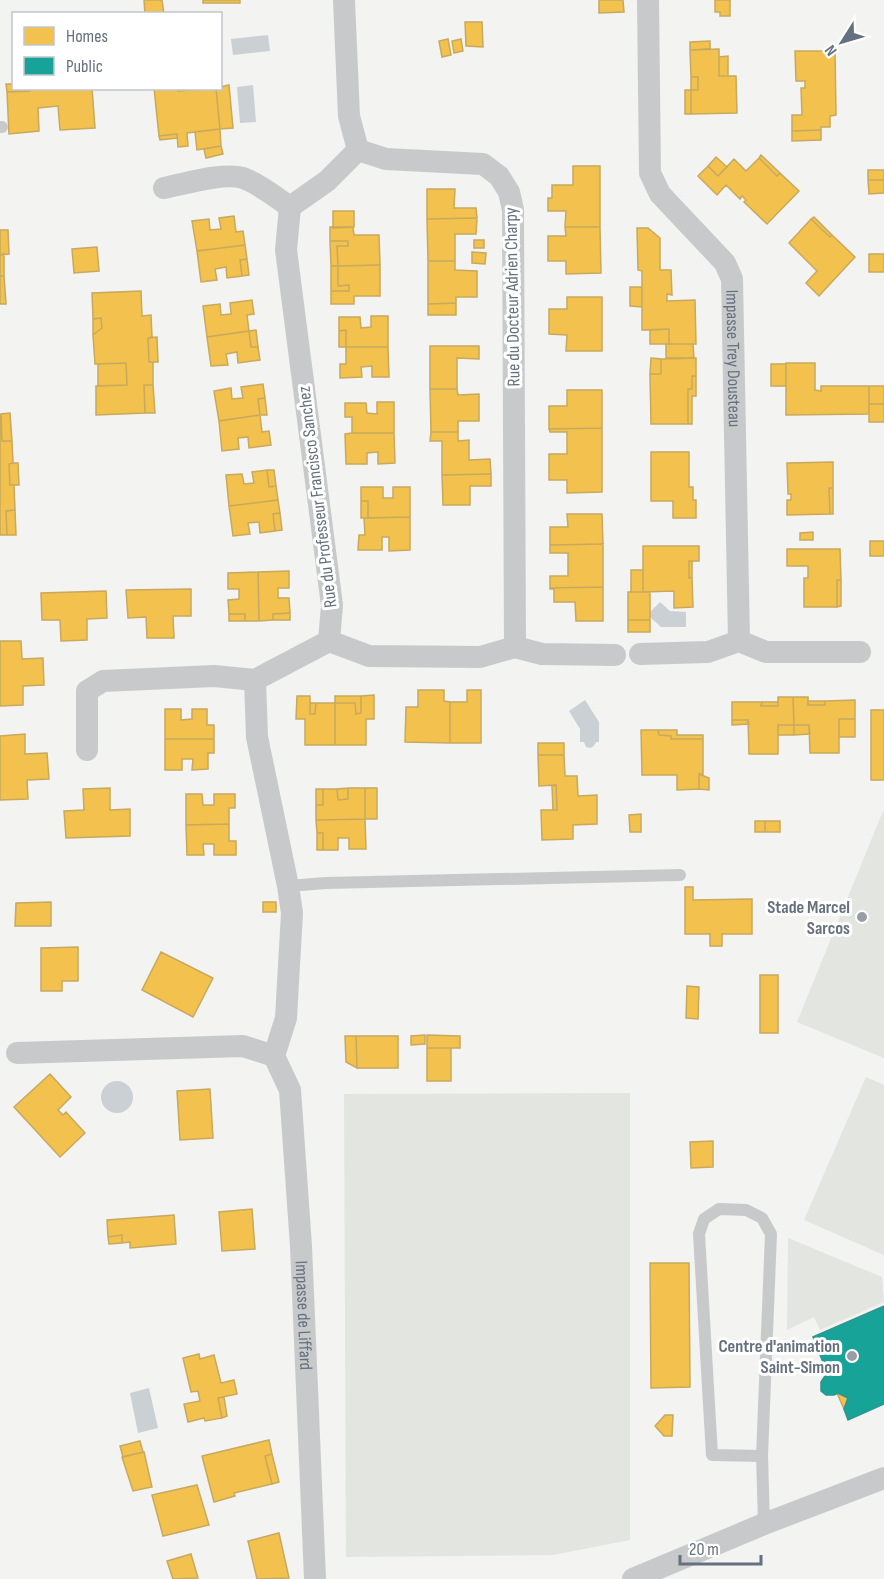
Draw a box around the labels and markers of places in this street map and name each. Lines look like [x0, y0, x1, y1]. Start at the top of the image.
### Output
place label: Stade Marcel Sarcos [767, 897, 850, 939]
marker: Stade Marcel Sarcos [855, 910, 869, 924]
place label: Centre d'animation Saint-Simon [718, 1336, 840, 1378]
marker: Centre d'animation Saint-Simon [845, 1349, 859, 1363]

